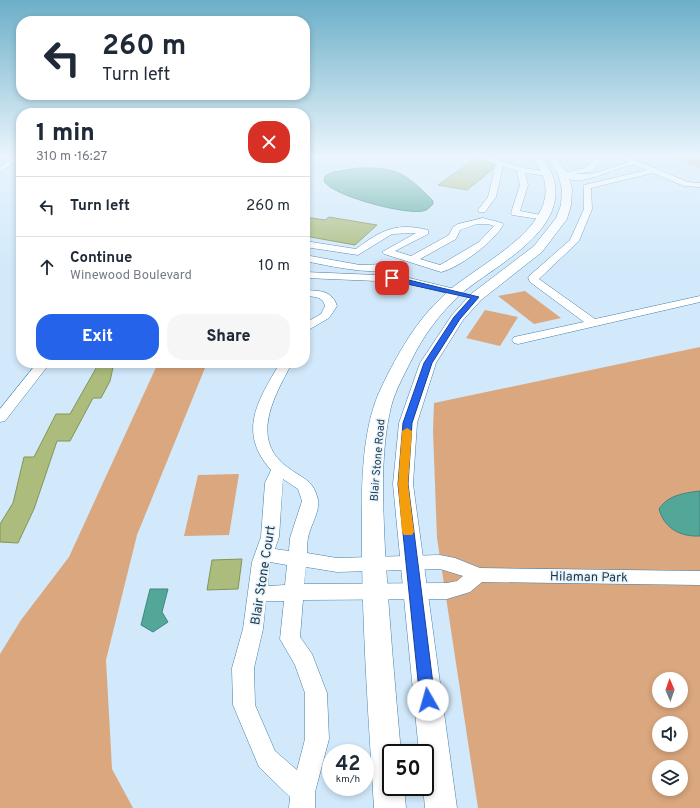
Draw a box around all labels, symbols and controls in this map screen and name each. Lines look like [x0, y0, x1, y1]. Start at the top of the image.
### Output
text: 260 m [102, 29, 186, 65]
icon: left [36, 32, 88, 84]
text: Turn left [102, 64, 170, 87]
text: 1 min [36, 119, 95, 149]
button: close [248, 121, 290, 163]
text: 310 m · 16:27 [36, 149, 107, 165]
icon: left [36, 196, 58, 218]
text: Turn left [70, 197, 130, 216]
text: 260 m [246, 197, 290, 216]
text: Continue [70, 249, 132, 268]
icon: ahead [36, 256, 58, 278]
text: 10 m [259, 257, 290, 276]
pin [375, 261, 409, 295]
icon: arrive [381, 267, 403, 289]
text: Winewood Boulevard [70, 268, 192, 284]
button: Exit [36, 314, 159, 360]
button: Share [167, 314, 290, 360]
street label: Blair Stone Road [367, 418, 389, 502]
street label: Blair Stone Court [248, 524, 280, 626]
street label: Hilaman Park [550, 569, 628, 587]
north arrow [652, 672, 688, 708]
map controls [652, 672, 688, 796]
position arrow [407, 679, 449, 721]
button: sound [652, 716, 688, 752]
speed limit sign: 50 [382, 744, 434, 796]
text: 42 [335, 752, 361, 778]
button: layers [652, 760, 688, 796]
text: km/h [336, 773, 360, 786]

